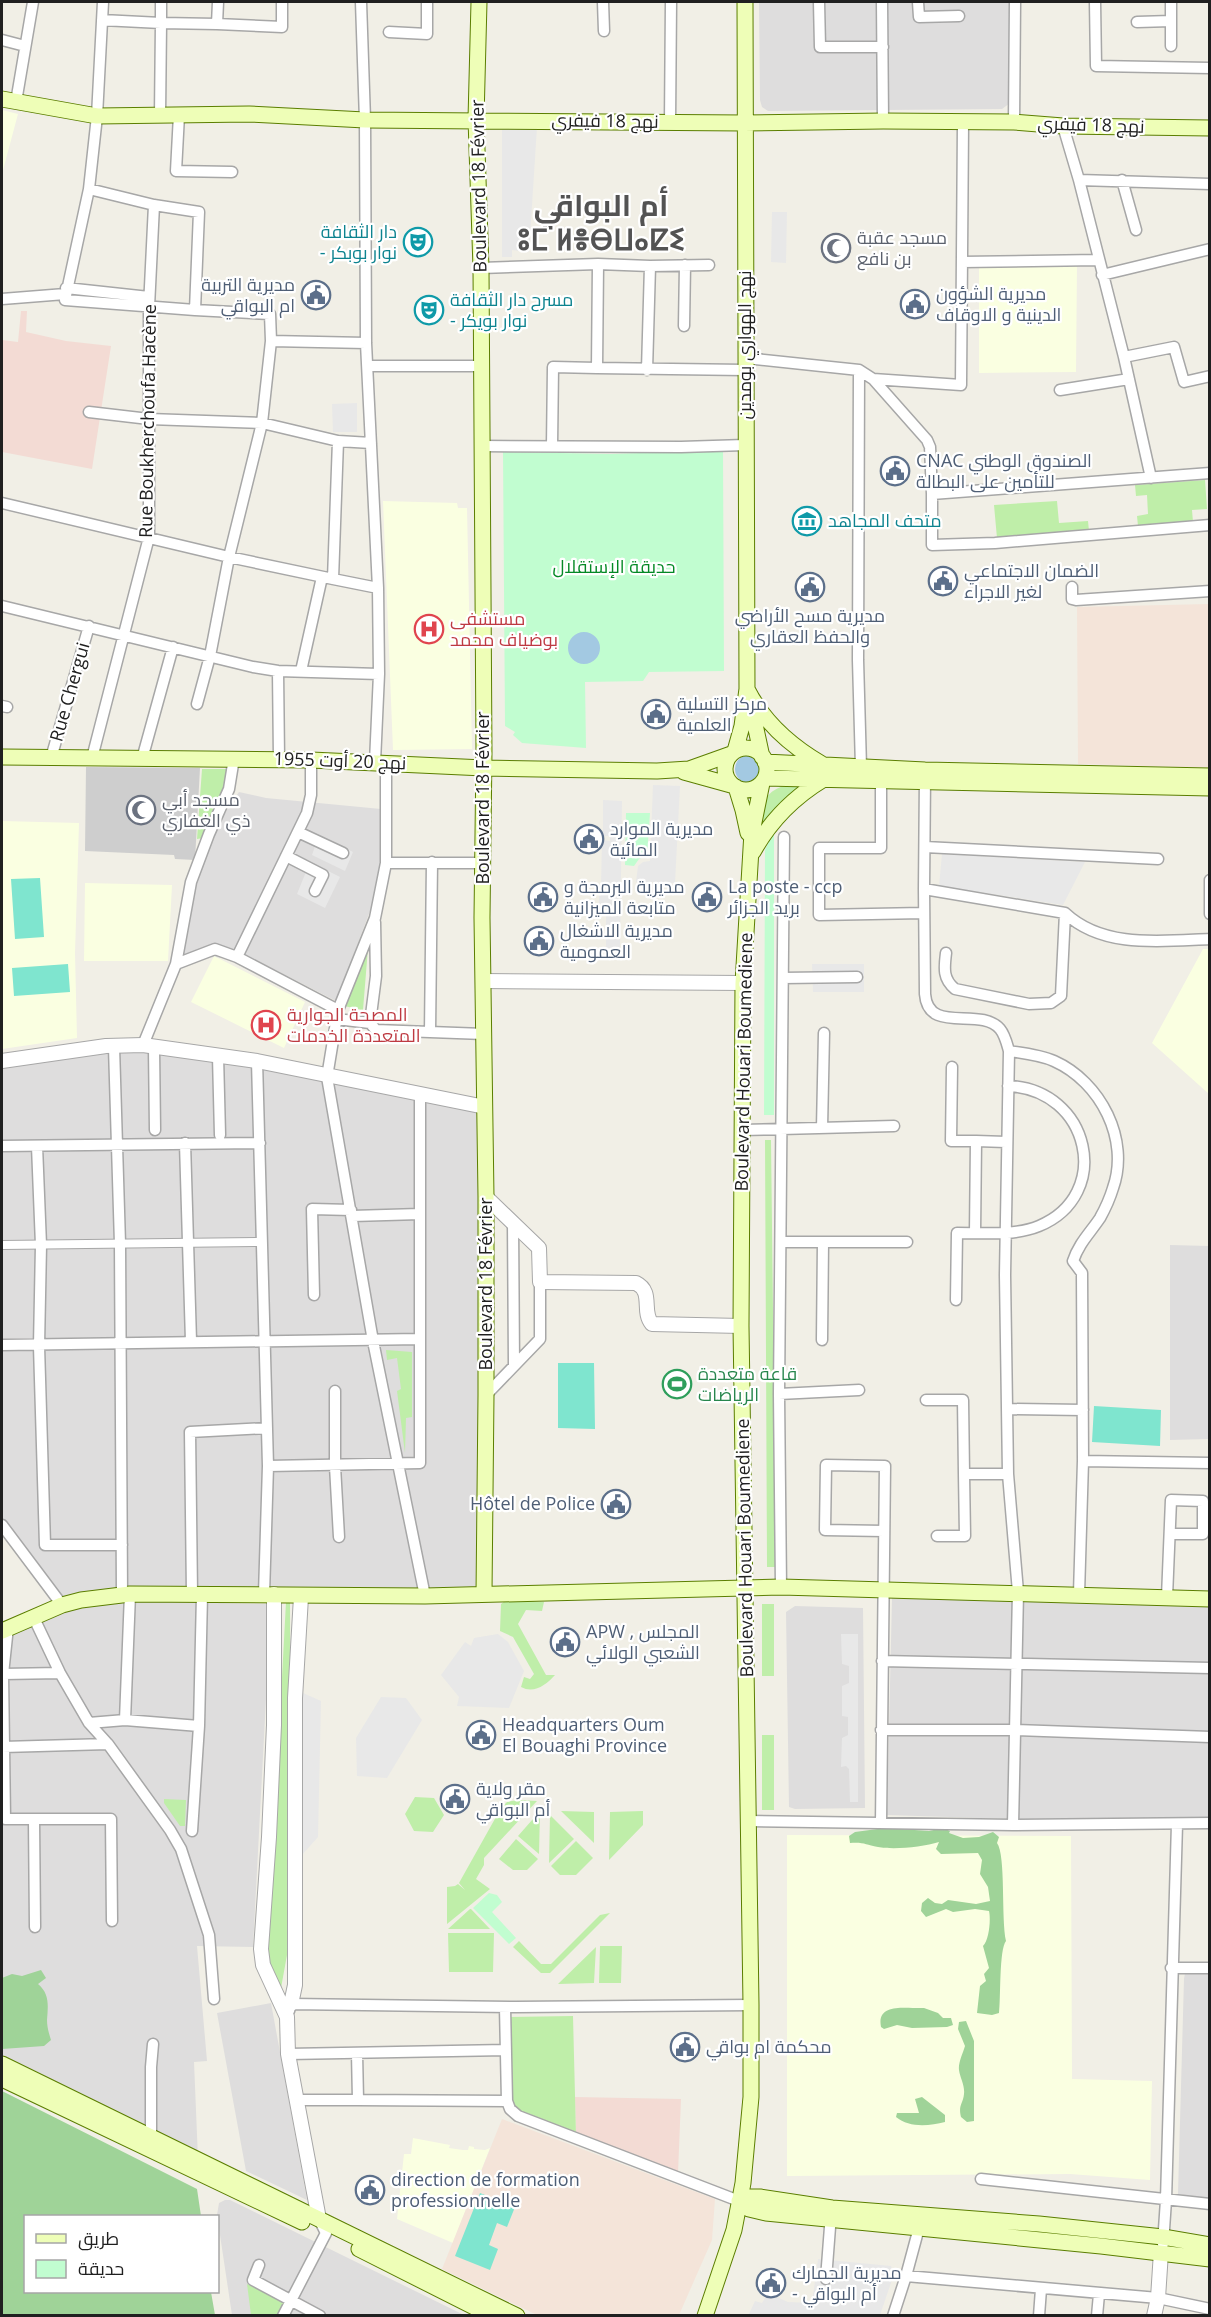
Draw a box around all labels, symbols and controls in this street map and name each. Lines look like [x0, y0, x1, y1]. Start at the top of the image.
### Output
street label: Boulevard 18 Février [464, 99, 492, 273]
street label: نهج 18 فيفري [551, 107, 659, 136]
street label: نهج 18 فيفري [1037, 110, 1145, 141]
district label: أم البواقي ⵓⵎ ⵍⴻⴱⵡⴰⵇⵉ [517, 184, 685, 259]
place label: دار الثقافة - نوار بوبكر [320, 219, 397, 264]
place label: مسجد عقبة بن نافع [857, 225, 947, 271]
theatre icon: دار الثقافة - نوار بوبكر [402, 226, 434, 258]
mosque icon: مسجد عقبة بن نافع [820, 232, 852, 264]
street label: نهج الهواري بومدين [732, 271, 759, 419]
place label: مديرية التربية ام البواقي [201, 272, 295, 320]
public building icon: مديرية التربية ام البواقي [300, 279, 332, 311]
place label: مديرية الشؤون الدينية و الاوقاف [936, 281, 1061, 326]
place label: مسرح دار الثقافة - نوار بويكر [450, 287, 573, 332]
public building icon: مديرية الشؤون الدينية و الاوقاف [899, 288, 931, 320]
theatre icon: مسرح دار الثقافة - نوار بويكر [413, 294, 445, 326]
street label: Rue Boukherchoufa Hacène [133, 304, 161, 538]
place label: CNAC الصندوق الوطني للتأمين على البطالة [916, 448, 1092, 493]
public building icon: CNAC الصندوق الوطني للتأمين على البطالة [879, 455, 911, 487]
museum icon: متحف المجاهد [791, 505, 823, 537]
place label: متحف المجاهد [828, 508, 941, 532]
park label: حديقة الإستقلال [552, 554, 676, 578]
place label: الضمان الاجتماعي لغير الاجراء [964, 558, 1099, 603]
public building icon: الضمان الاجتماعي لغير الاجراء [927, 565, 959, 597]
public building icon: مديرية مسح الأراضي والحفظ العقاري [794, 571, 826, 603]
place label: مديرية مسح الأراضي والحفظ العقاري [735, 603, 885, 651]
place label: مستشفى بوضياف محمد [450, 606, 558, 651]
hospital icon: مستشفى بوضياف محمد [413, 613, 445, 645]
street label: Rue Chergui [43, 639, 95, 744]
place label: مركز التسلية العلمية [677, 691, 767, 736]
public building icon: مركز التسلية العلمية [640, 698, 672, 730]
street label: Boulevard 18 Février [470, 711, 494, 885]
street label: نهج 20 أوت 1955 [273, 746, 407, 775]
place label: مسجد أبي ذي الغفاري [162, 787, 250, 835]
mosque icon: مسجد أبي ذي الغفاري [125, 794, 157, 826]
place label: مديرية الموارد المائية [610, 816, 713, 861]
public building icon: مديرية الموارد المائية [573, 823, 605, 855]
place label: مديرية البرمجة و متابعة الميزانية [564, 874, 685, 919]
place label: La poste - ccp بريد الجزائر [727, 874, 842, 919]
public building icon: مديرية البرمجة و متابعة الميزانية [527, 881, 559, 913]
public building icon: La poste - ccp بريد الجزائر [691, 881, 723, 913]
place label: مديرية الاشغال العمومية [560, 918, 673, 963]
public building icon: مديرية الاشغال العمومية [523, 925, 555, 957]
street label: Boulevard Houari Boumediene [729, 932, 757, 1192]
place label: المصحة الجوارية المتعددة الخدمات [287, 1002, 421, 1047]
hospital icon: المصحة الجوارية المتعددة الخدمات [250, 1009, 282, 1041]
street label: Boulevard 18 Février [473, 1197, 497, 1371]
place label: قاعة متعددة الرياضات [698, 1361, 797, 1406]
sports icon: قاعة متعددة الرياضات [661, 1368, 693, 1400]
street label: Boulevard Houari Boumediene [730, 1418, 758, 1678]
public building icon: Hôtel de Police [600, 1488, 632, 1520]
place label: Hôtel de Police [470, 1491, 595, 1515]
place label: APW , المجلس الشعبي الولائي [586, 1619, 700, 1667]
public building icon: APW , المجلس الشعبي الولائي [549, 1626, 581, 1658]
place label: Headquarters Oum El Bouaghi Province [502, 1712, 667, 1757]
public building icon: Headquarters Oum El Bouaghi Province [465, 1719, 497, 1751]
place label: مقر ولاية أم البواقي [476, 1776, 551, 1824]
public building icon: مقر ولاية أم البواقي [439, 1783, 471, 1815]
public building icon: محكمة ام بواقي [669, 2031, 701, 2063]
place label: محكمة ام بواقي [706, 2034, 832, 2061]
place label: direction de formation professionnelle [391, 2167, 580, 2212]
public building icon: direction de formation professionnelle [354, 2174, 386, 2206]
legend [24, 2215, 219, 2293]
text: طريق [78, 2226, 119, 2251]
text: حديقة [78, 2256, 124, 2280]
place label: مديرية الجمارك - أم البواقي [792, 2260, 902, 2308]
public building icon: مديرية الجمارك - أم البواقي [755, 2267, 787, 2299]

